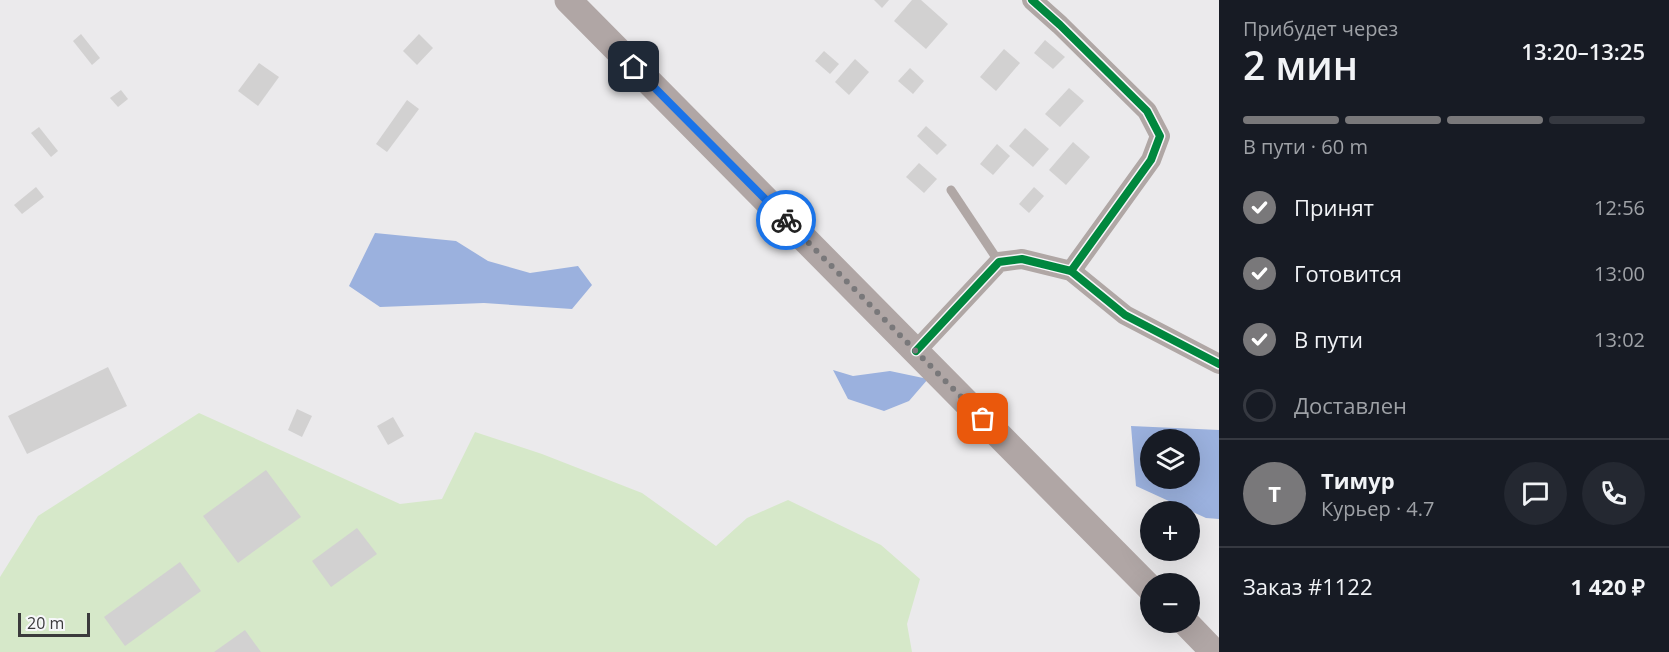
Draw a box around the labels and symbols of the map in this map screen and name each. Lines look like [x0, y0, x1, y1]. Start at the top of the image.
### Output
pin [608, 41, 659, 92]
courier [756, 190, 816, 250]
pin [957, 393, 1008, 444]
scale bar [18, 610, 90, 638]

